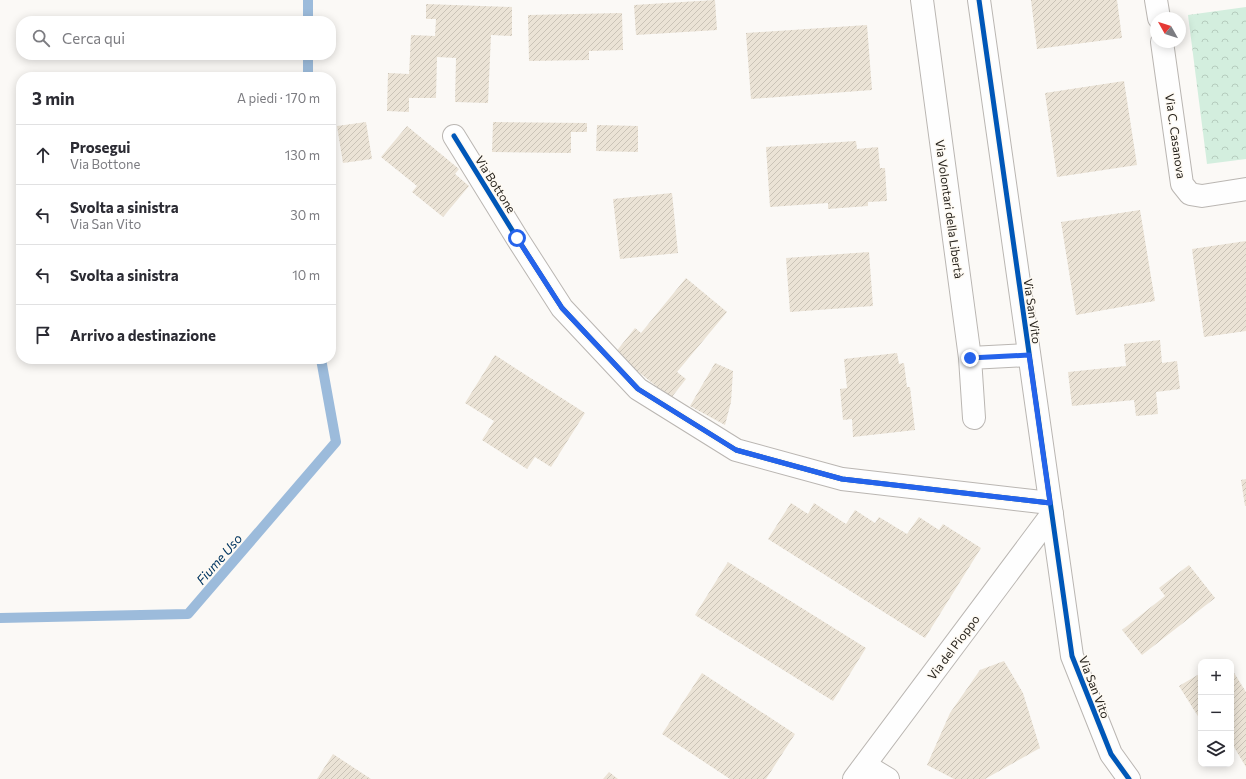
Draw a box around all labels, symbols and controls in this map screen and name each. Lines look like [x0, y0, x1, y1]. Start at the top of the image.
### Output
north arrow [1150, 12, 1186, 48]
search box [16, 16, 336, 60]
icon: search [30, 27, 52, 49]
text: Cerca qui [62, 29, 125, 47]
text: 3 min [32, 88, 75, 109]
text: A piedi · 170 m [237, 90, 320, 106]
street label: Via C. Casanova [1163, 93, 1189, 179]
text: Prosegui [70, 138, 130, 156]
street label: Via Volontari della Libertà [933, 139, 967, 279]
icon: ahead [32, 144, 54, 166]
text: 130 m [285, 147, 320, 163]
street label: Via Bottone [473, 153, 519, 215]
text: Via Bottone [70, 156, 140, 172]
text: Svolta a sinistra [70, 198, 179, 216]
icon: left [32, 204, 54, 226]
text: 30 m [290, 207, 320, 223]
text: Via San Vito [70, 216, 141, 232]
route start [508, 229, 526, 247]
icon: left [32, 264, 54, 286]
text: Svolta a sinistra [70, 266, 179, 284]
text: 10 m [292, 267, 320, 283]
street label: Via San Vito [1021, 277, 1045, 345]
icon: arrive [32, 324, 54, 346]
text: Arrivo a destinazione [70, 326, 216, 344]
route end [961, 349, 979, 367]
water label: Fiume Uso [193, 530, 245, 588]
street label: Via del Pioppo [924, 612, 982, 682]
street label: Via San Vito [1077, 654, 1113, 720]
map controls [1198, 659, 1234, 767]
button: + [1198, 659, 1234, 695]
button: − [1198, 695, 1234, 731]
button: layers [1198, 731, 1234, 767]

